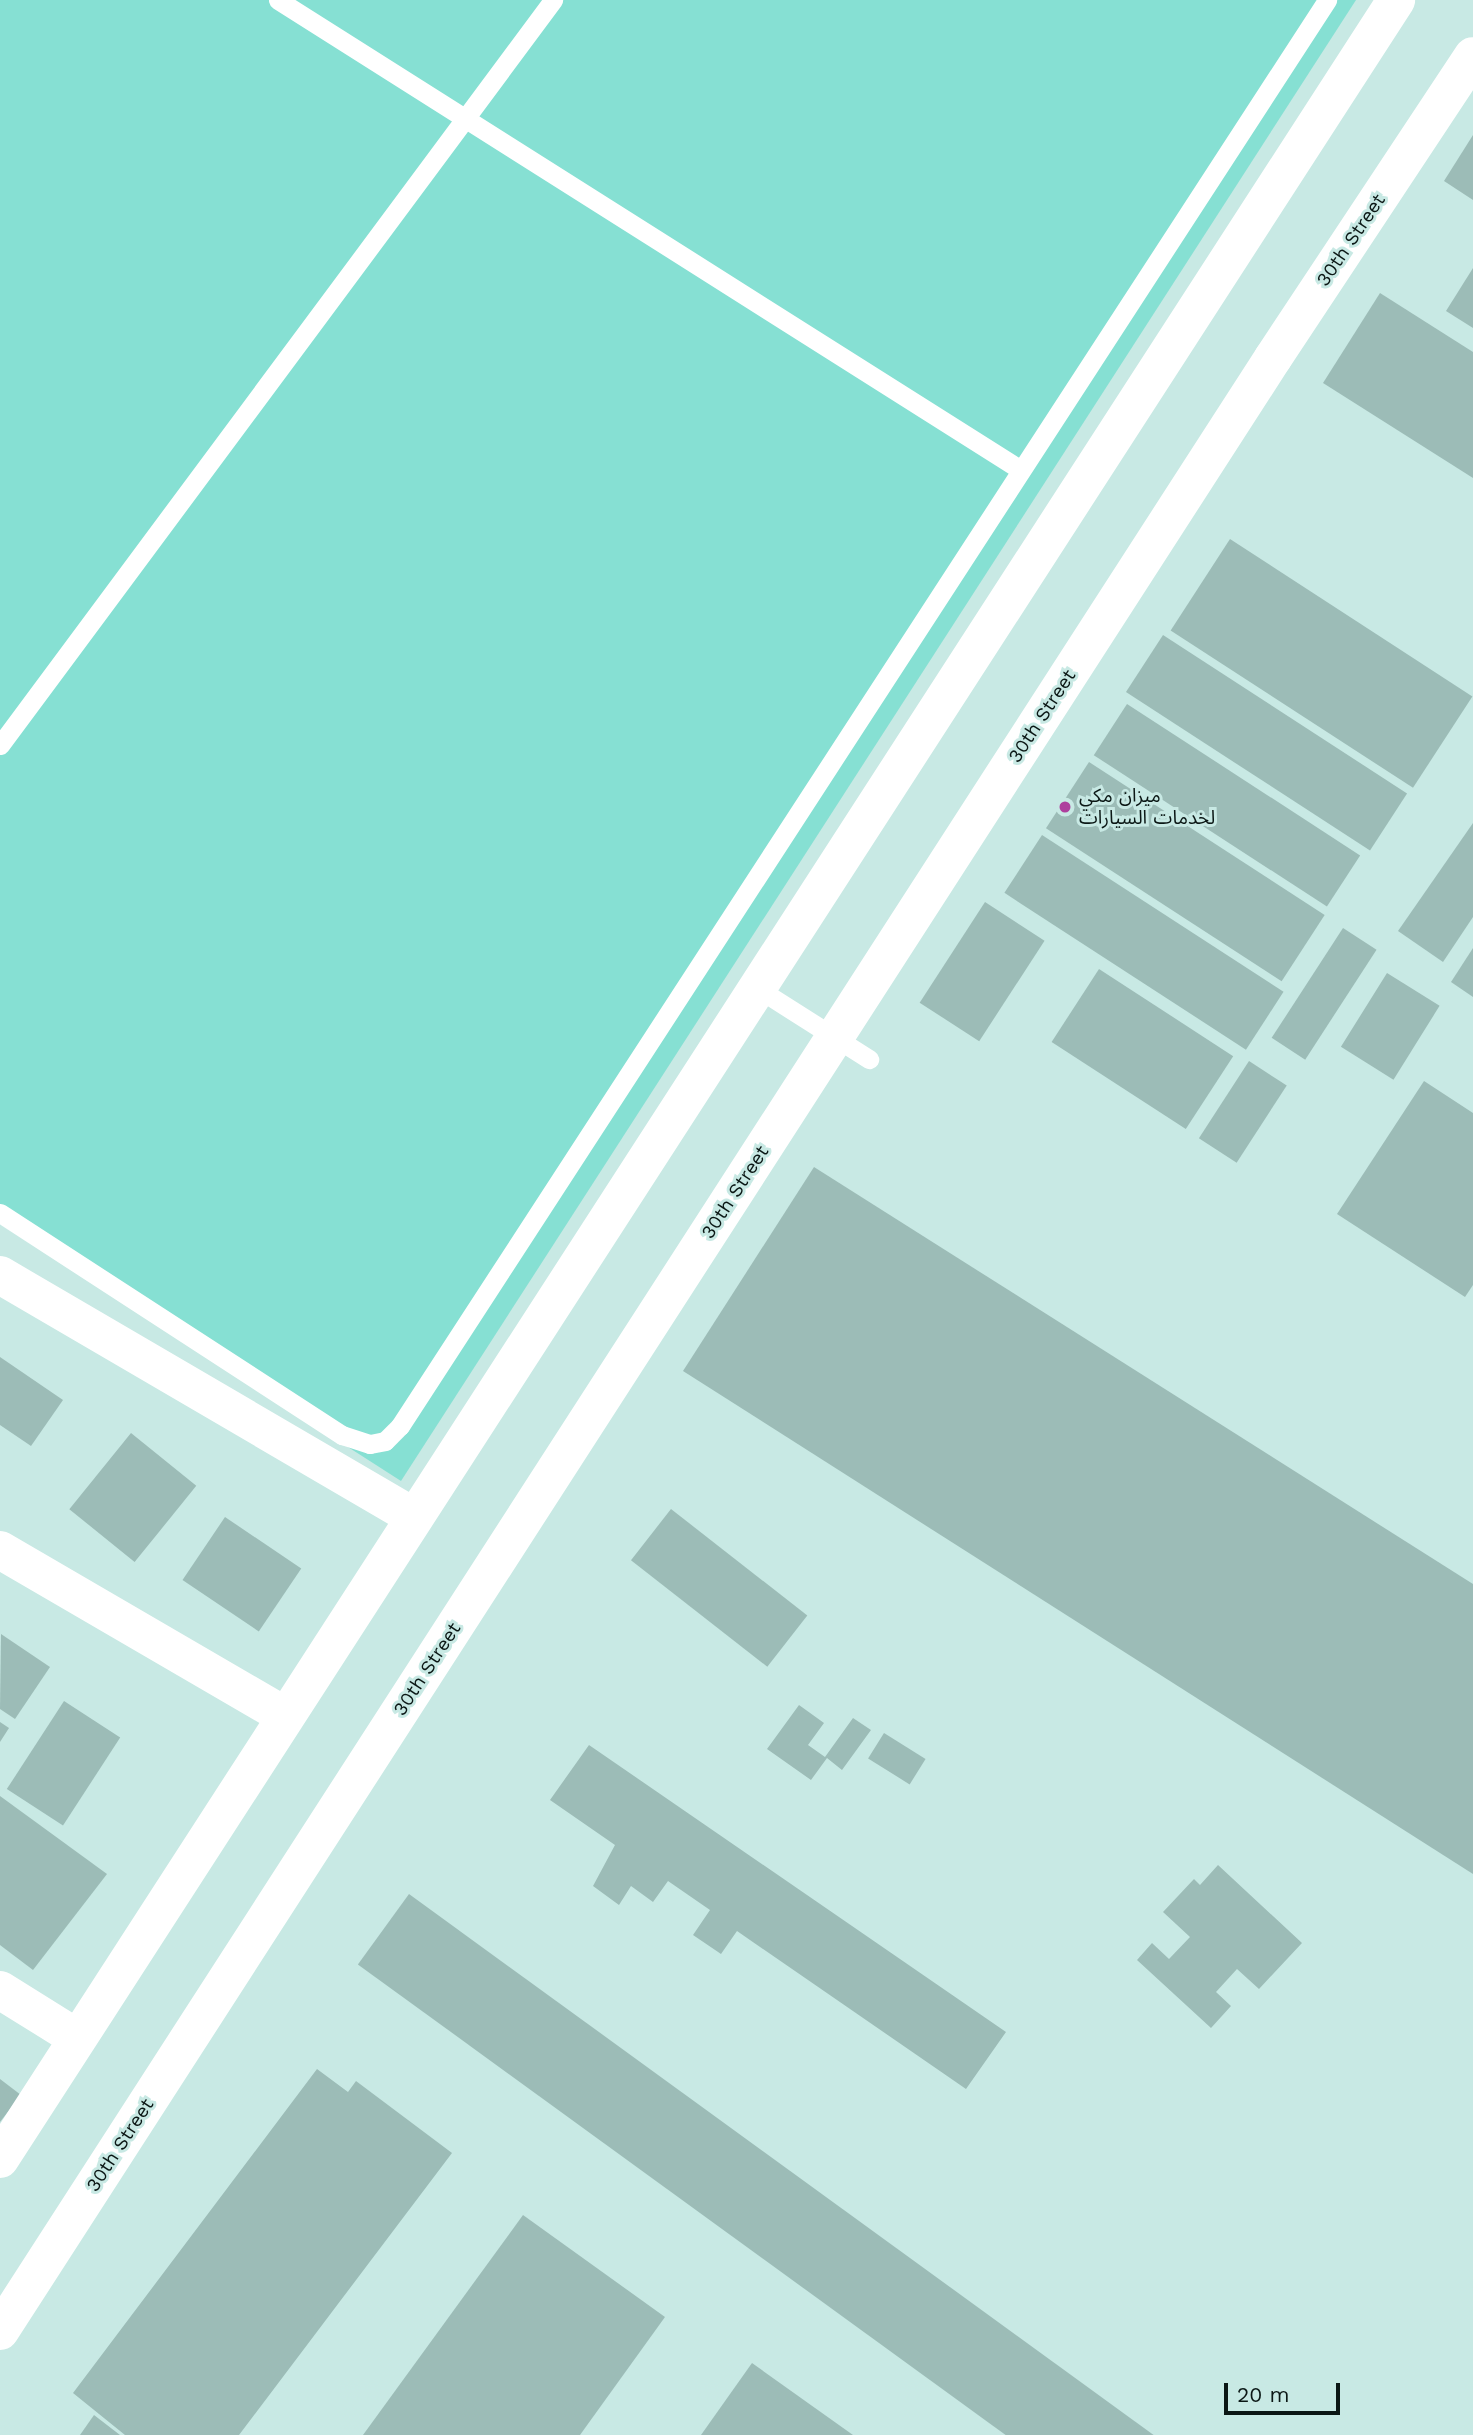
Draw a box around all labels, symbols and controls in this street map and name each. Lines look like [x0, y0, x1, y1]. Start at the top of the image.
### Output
street label: 30th Street [1312, 190, 1390, 290]
street label: 30th Street [1003, 665, 1081, 767]
place label: ميزان مكي لخدمات السيارات [1079, 785, 1215, 829]
marker: ميزان مكي لخدمات السيارات [1057, 799, 1073, 815]
street label: 30th Street [696, 1141, 774, 1243]
street label: 30th Street [388, 1618, 466, 1720]
street label: 30th Street [81, 2094, 159, 2196]
scale bar [1228, 2368, 1344, 2412]
text: 20 m [1237, 2382, 1289, 2407]

